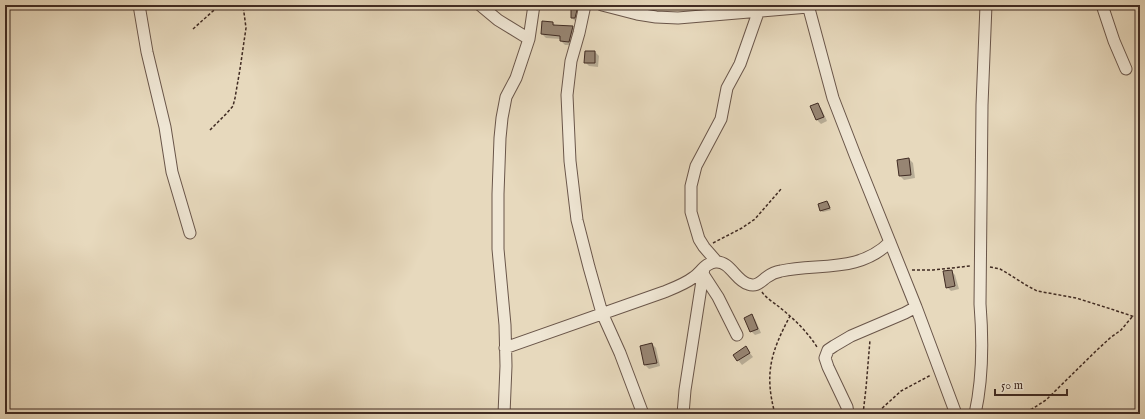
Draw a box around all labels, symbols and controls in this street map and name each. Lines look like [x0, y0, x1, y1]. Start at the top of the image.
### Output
scale bar [995, 371, 1067, 397]
text: 50 m [1001, 378, 1023, 393]

